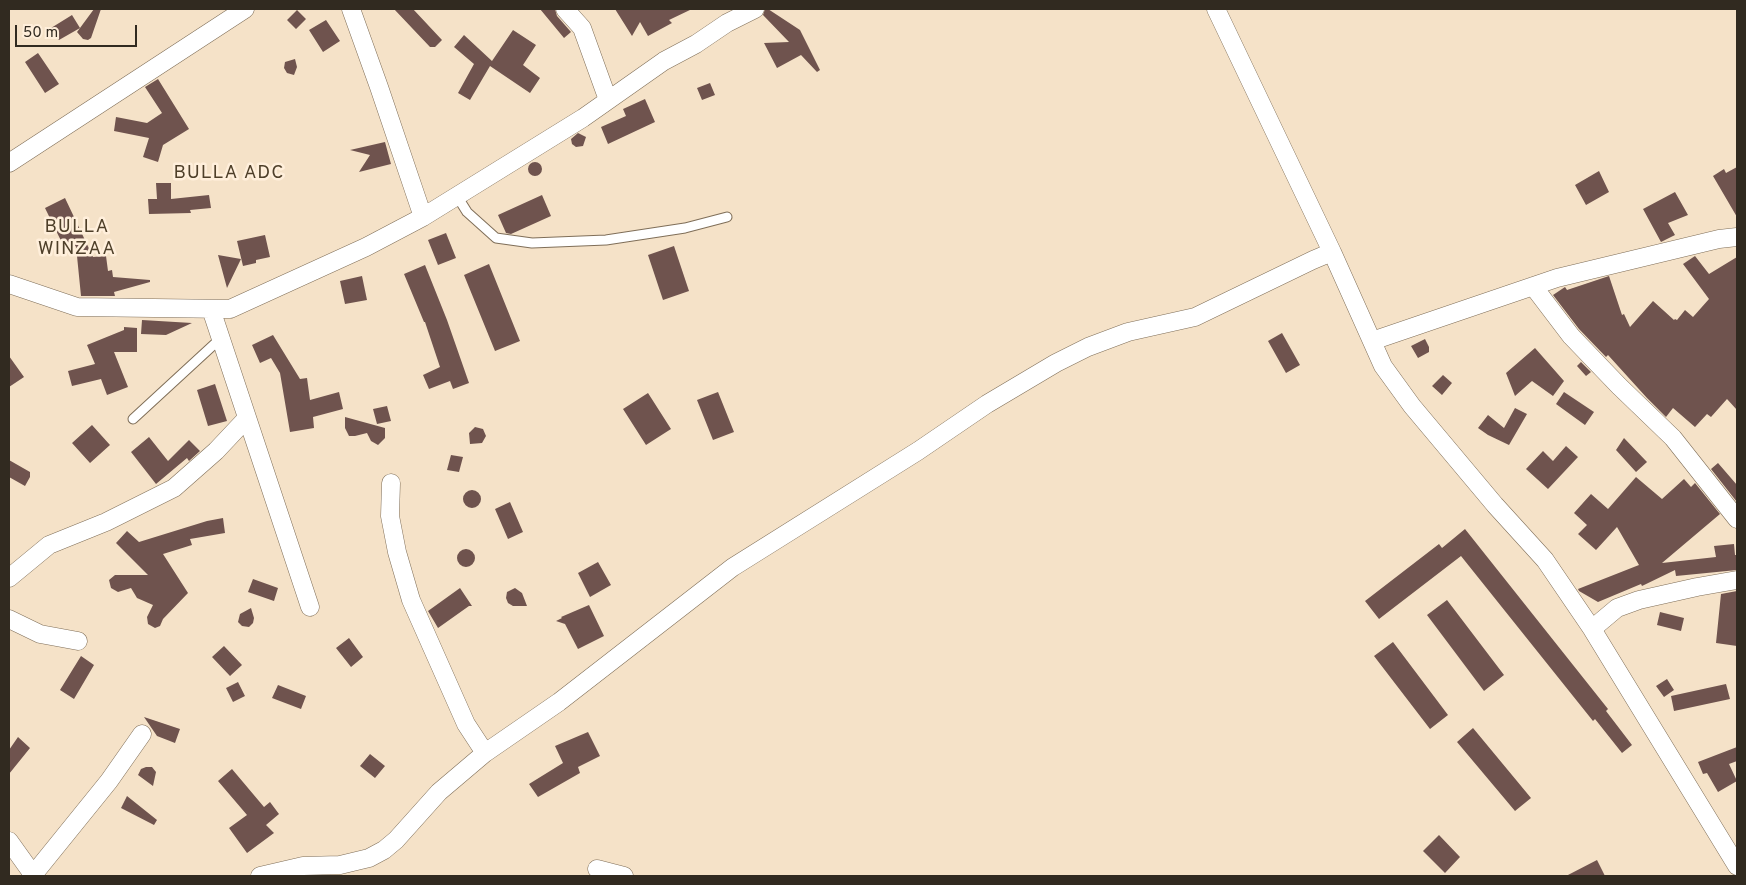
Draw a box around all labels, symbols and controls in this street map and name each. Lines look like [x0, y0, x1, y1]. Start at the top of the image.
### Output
scale bar [18, 15, 140, 47]
text: 50 m [23, 24, 58, 43]
district label: BULLA ADC [172, 163, 286, 185]
district label: BULLA WINZAA [37, 217, 117, 261]

